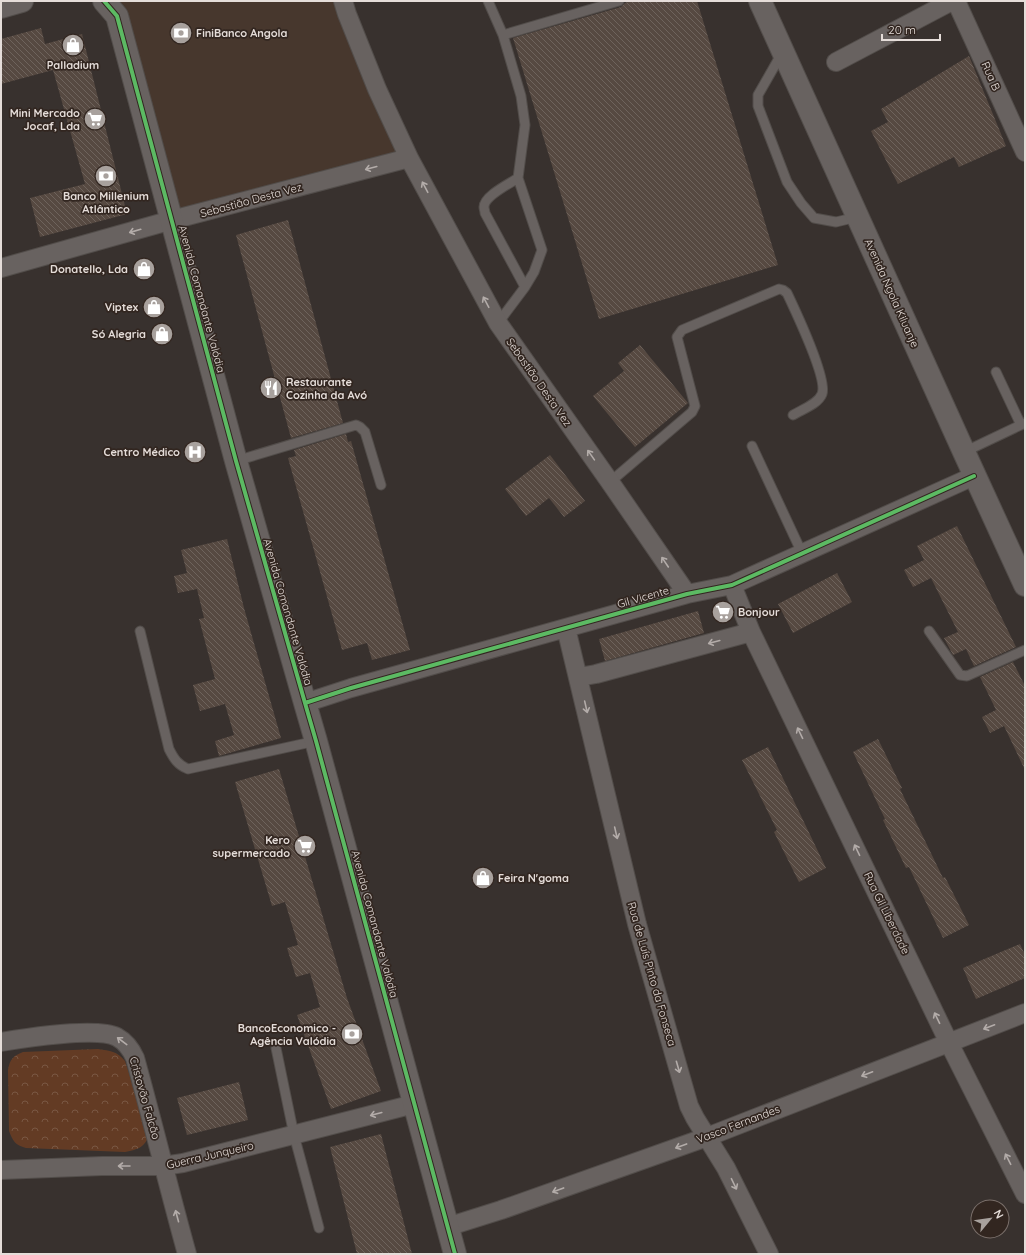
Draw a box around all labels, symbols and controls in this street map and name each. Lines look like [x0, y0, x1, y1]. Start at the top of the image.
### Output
scale bar [882, 16, 940, 42]
bank icon: FiniBanco Angola [168, 20, 194, 46]
text: 20 m [888, 22, 916, 37]
place label: FiniBanco Angola [196, 26, 287, 40]
shop icon: Palladium [60, 32, 86, 58]
place label: Palladium [47, 58, 99, 72]
street label: Rua B [978, 59, 1004, 93]
place label: Mini Mercado Jocaf, Lda [10, 106, 80, 133]
supermarket icon: Mini Mercado Jocaf, Lda [82, 106, 108, 132]
bank icon: Banco Millenium Atlântico [93, 163, 119, 189]
one-way arrow [365, 165, 378, 172]
street label: Sebastião Desta Vez [199, 180, 303, 220]
one-way arrow [420, 181, 428, 193]
place label: Banco Millenium Atlântico [63, 189, 149, 216]
street label: Avenida Comandante Valódia [176, 224, 228, 374]
one-way arrow [128, 228, 141, 235]
street label: Avenida Ngola Kiluanje [862, 236, 922, 350]
shop icon: Donatello, Lda [131, 256, 157, 282]
place label: Donatello, Lda [50, 262, 128, 276]
shop icon: Viptex [141, 294, 167, 320]
one-way arrow [482, 296, 490, 308]
place label: Viptex [105, 300, 139, 314]
shop icon: Só Alegria [149, 321, 175, 347]
place label: Só Alegria [92, 327, 146, 341]
street label: Sebastião Desta Vez [503, 335, 575, 429]
restaurant icon: Restaurante Cozinha da Avó [258, 375, 284, 401]
place label: Restaurante Cozinha da Avó [286, 375, 367, 402]
hospital icon: Centro Médico [182, 439, 208, 465]
place label: Centro Médico [103, 445, 180, 459]
one-way arrow [587, 450, 595, 461]
street label: Avenida Comandante Valódia [260, 537, 316, 687]
one-way arrow [661, 557, 669, 568]
street label: Gil Vicente [615, 583, 671, 611]
supermarket icon: Bonjour [710, 599, 736, 625]
place label: Bonjour [738, 605, 780, 619]
one-way arrow [708, 639, 721, 646]
one-way arrow [582, 700, 590, 713]
one-way arrow [796, 727, 803, 739]
one-way arrow [612, 826, 620, 839]
place label: Kero supermercado [213, 833, 290, 860]
supermarket icon: Kero supermercado [292, 833, 318, 859]
one-way arrow [853, 844, 860, 856]
street label: Avenida Comandante Valódia [349, 849, 401, 999]
shop icon: Feira N'goma [470, 865, 496, 891]
street label: Rua Gil Liberdade [861, 869, 913, 957]
place label: Feira N'goma [498, 871, 569, 885]
street label: Rua de Luís Pinto da Fonseca [625, 900, 679, 1048]
one-way arrow [933, 1012, 940, 1024]
place label: BancoEconomico - Agência Valódia [238, 1021, 336, 1048]
bank icon: BancoEconomico - Agência Valódia [339, 1021, 365, 1047]
one-way arrow [983, 1024, 995, 1032]
one-way arrow [116, 1037, 127, 1045]
street label: Cristovão Falcão [127, 1055, 164, 1141]
one-way arrow [675, 1060, 682, 1073]
one-way arrow [862, 1071, 874, 1079]
street label: Vasco Fernandes [694, 1102, 782, 1146]
one-way arrow [370, 1111, 383, 1119]
street label: Guerra Junqueiro [165, 1138, 255, 1172]
one-way arrow [674, 1143, 687, 1150]
one-way arrow [1003, 1153, 1011, 1165]
one-way arrow [118, 1162, 131, 1170]
one-way arrow [730, 1177, 738, 1189]
one-way arrow [553, 1186, 565, 1194]
north arrow [970, 1199, 1010, 1239]
text: N [991, 1207, 1007, 1221]
one-way arrow [172, 1210, 180, 1223]

